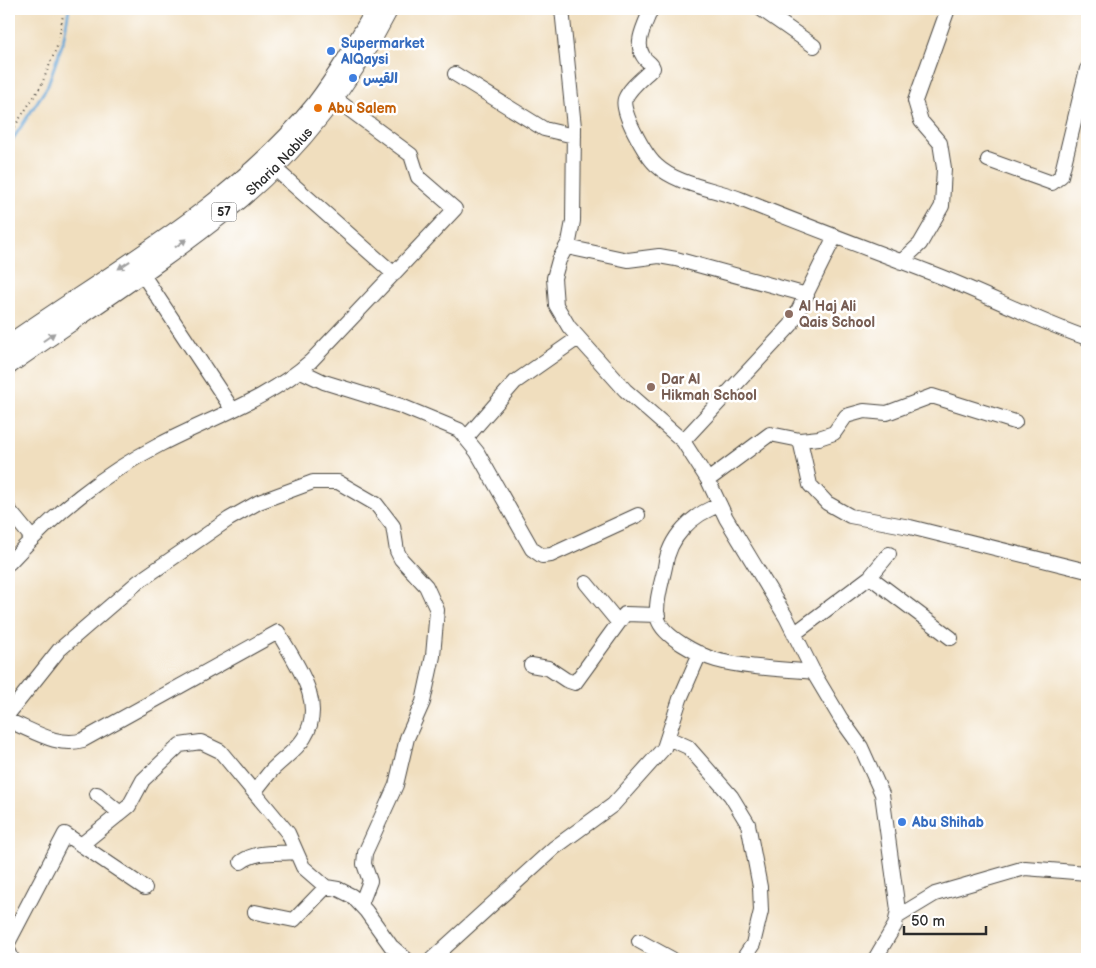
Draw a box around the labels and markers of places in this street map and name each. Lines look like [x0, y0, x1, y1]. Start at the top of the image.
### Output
place label: Supermarket AlQaysi [340, 35, 425, 68]
marker: Supermarket AlQaysi [325, 45, 337, 57]
place label: القيس [363, 70, 398, 87]
marker: القيس [347, 72, 359, 84]
place label: Abu Salem [327, 100, 397, 117]
marker: Abu Salem [312, 102, 324, 114]
place label: Al Haj Ali Qais School [798, 298, 875, 331]
marker: Al Haj Ali Qais School [783, 308, 795, 320]
place label: Dar Al Hikmah School [661, 371, 757, 404]
marker: Dar Al Hikmah School [645, 381, 657, 393]
place label: Abu Shihab [911, 814, 984, 831]
marker: Abu Shihab [896, 816, 908, 828]

